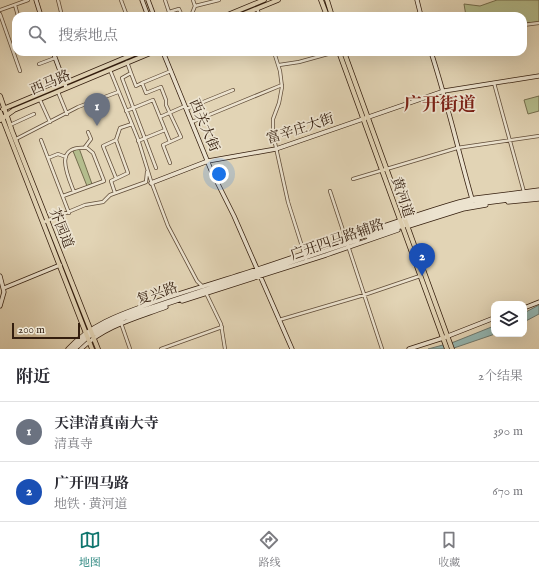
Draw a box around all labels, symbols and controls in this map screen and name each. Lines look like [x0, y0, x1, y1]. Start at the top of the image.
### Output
search box [12, 12, 527, 56]
icon: search [26, 23, 48, 45]
text: 搜索地点 [58, 26, 118, 45]
street label: 西马路 [28, 66, 73, 99]
pin: 1 [84, 93, 110, 126]
district label: 广开街道 [404, 94, 476, 117]
street label: 西关大街 [185, 96, 223, 155]
street label: 富辛庄大街 [264, 110, 336, 148]
your location [209, 164, 229, 184]
street label: 黄河道 [387, 175, 417, 220]
street label: 芥园道 [45, 206, 77, 251]
street label: 广开四马路辅路 [288, 215, 387, 264]
pin: 2 [409, 243, 435, 276]
street label: 复兴路 [135, 279, 180, 309]
map controls [491, 301, 527, 337]
button: layers [491, 301, 527, 337]
scale bar [12, 321, 80, 340]
text: 200 m [18, 323, 45, 337]
text: 附近 [16, 367, 50, 388]
text: 2个结果 [478, 368, 523, 385]
text: 天津清真南大寺 [54, 414, 159, 433]
text: 1 [27, 423, 31, 440]
text: 390 m [493, 423, 523, 440]
text: 清真寺 [54, 436, 93, 453]
text: 广开四马路 [54, 474, 129, 493]
text: 2 [26, 483, 32, 500]
text: 670 m [492, 483, 523, 500]
text: 地铁 · 黄河道 [54, 496, 128, 513]
tab: 地图 [79, 529, 101, 570]
tab: 路线 [258, 529, 280, 570]
tab: 收藏 [438, 529, 460, 570]

